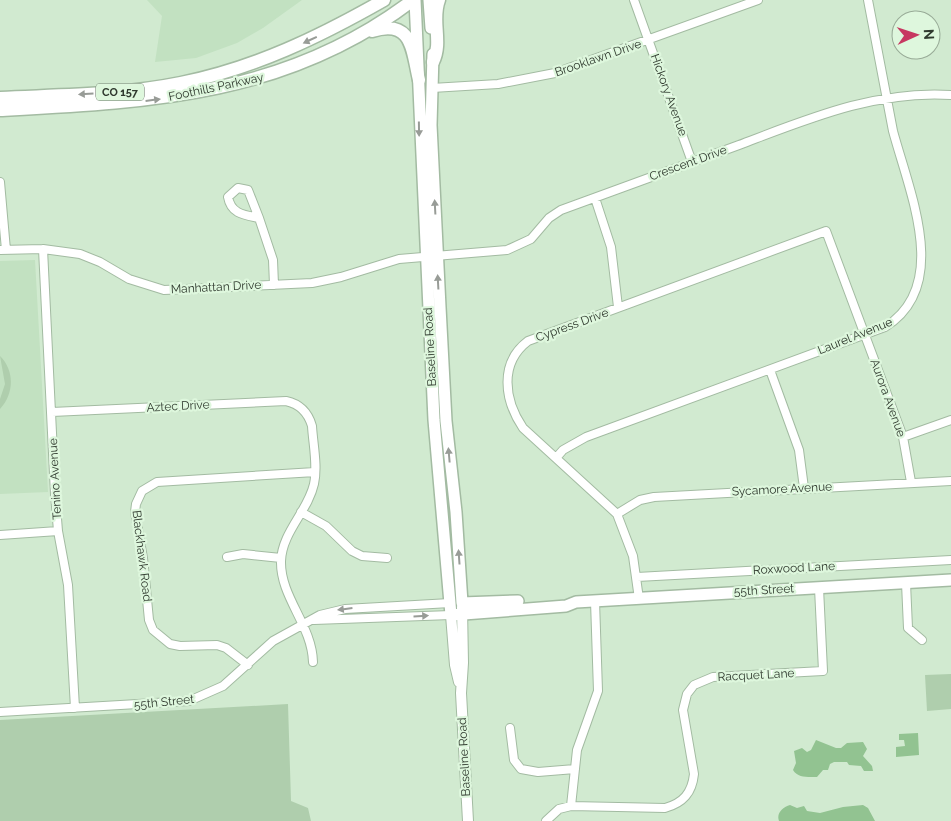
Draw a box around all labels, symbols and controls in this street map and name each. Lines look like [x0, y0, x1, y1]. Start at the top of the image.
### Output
north arrow [891, 10, 941, 60]
text: N [921, 29, 937, 40]
one-way arrow [303, 37, 317, 45]
street label: Brooklawn Drive [553, 37, 643, 79]
street label: Hickory Avenue [648, 52, 690, 138]
street label: Foothills Parkway [167, 70, 265, 104]
road number: CO 157 [96, 84, 144, 100]
one-way arrow [77, 90, 93, 98]
one-way arrow [146, 96, 162, 104]
one-way arrow [416, 121, 424, 137]
street label: Crescent Drive [647, 143, 729, 183]
one-way arrow [430, 199, 438, 215]
one-way arrow [434, 273, 442, 289]
street label: Manhattan Drive [170, 278, 262, 296]
street label: Cypress Drive [534, 305, 610, 345]
street label: Baseline Road [421, 307, 439, 387]
street label: Laurel Avenue [816, 315, 894, 357]
street label: Aurora Avenue [867, 357, 909, 439]
street label: Aztec Drive [146, 397, 210, 415]
street label: Tenino Avenue [46, 438, 64, 520]
one-way arrow [445, 446, 453, 462]
street label: Sycamore Avenue [731, 479, 833, 499]
street label: Blackhawk Road [129, 509, 155, 603]
one-way arrow [454, 549, 462, 565]
street label: Roxwood Lane [752, 559, 836, 577]
street label: 55th Street [733, 581, 795, 599]
one-way arrow [337, 605, 353, 613]
one-way arrow [413, 612, 429, 620]
street label: Racquet Lane [717, 666, 795, 684]
street label: 55th Street [133, 692, 195, 712]
street label: Baseline Road [455, 717, 473, 797]

